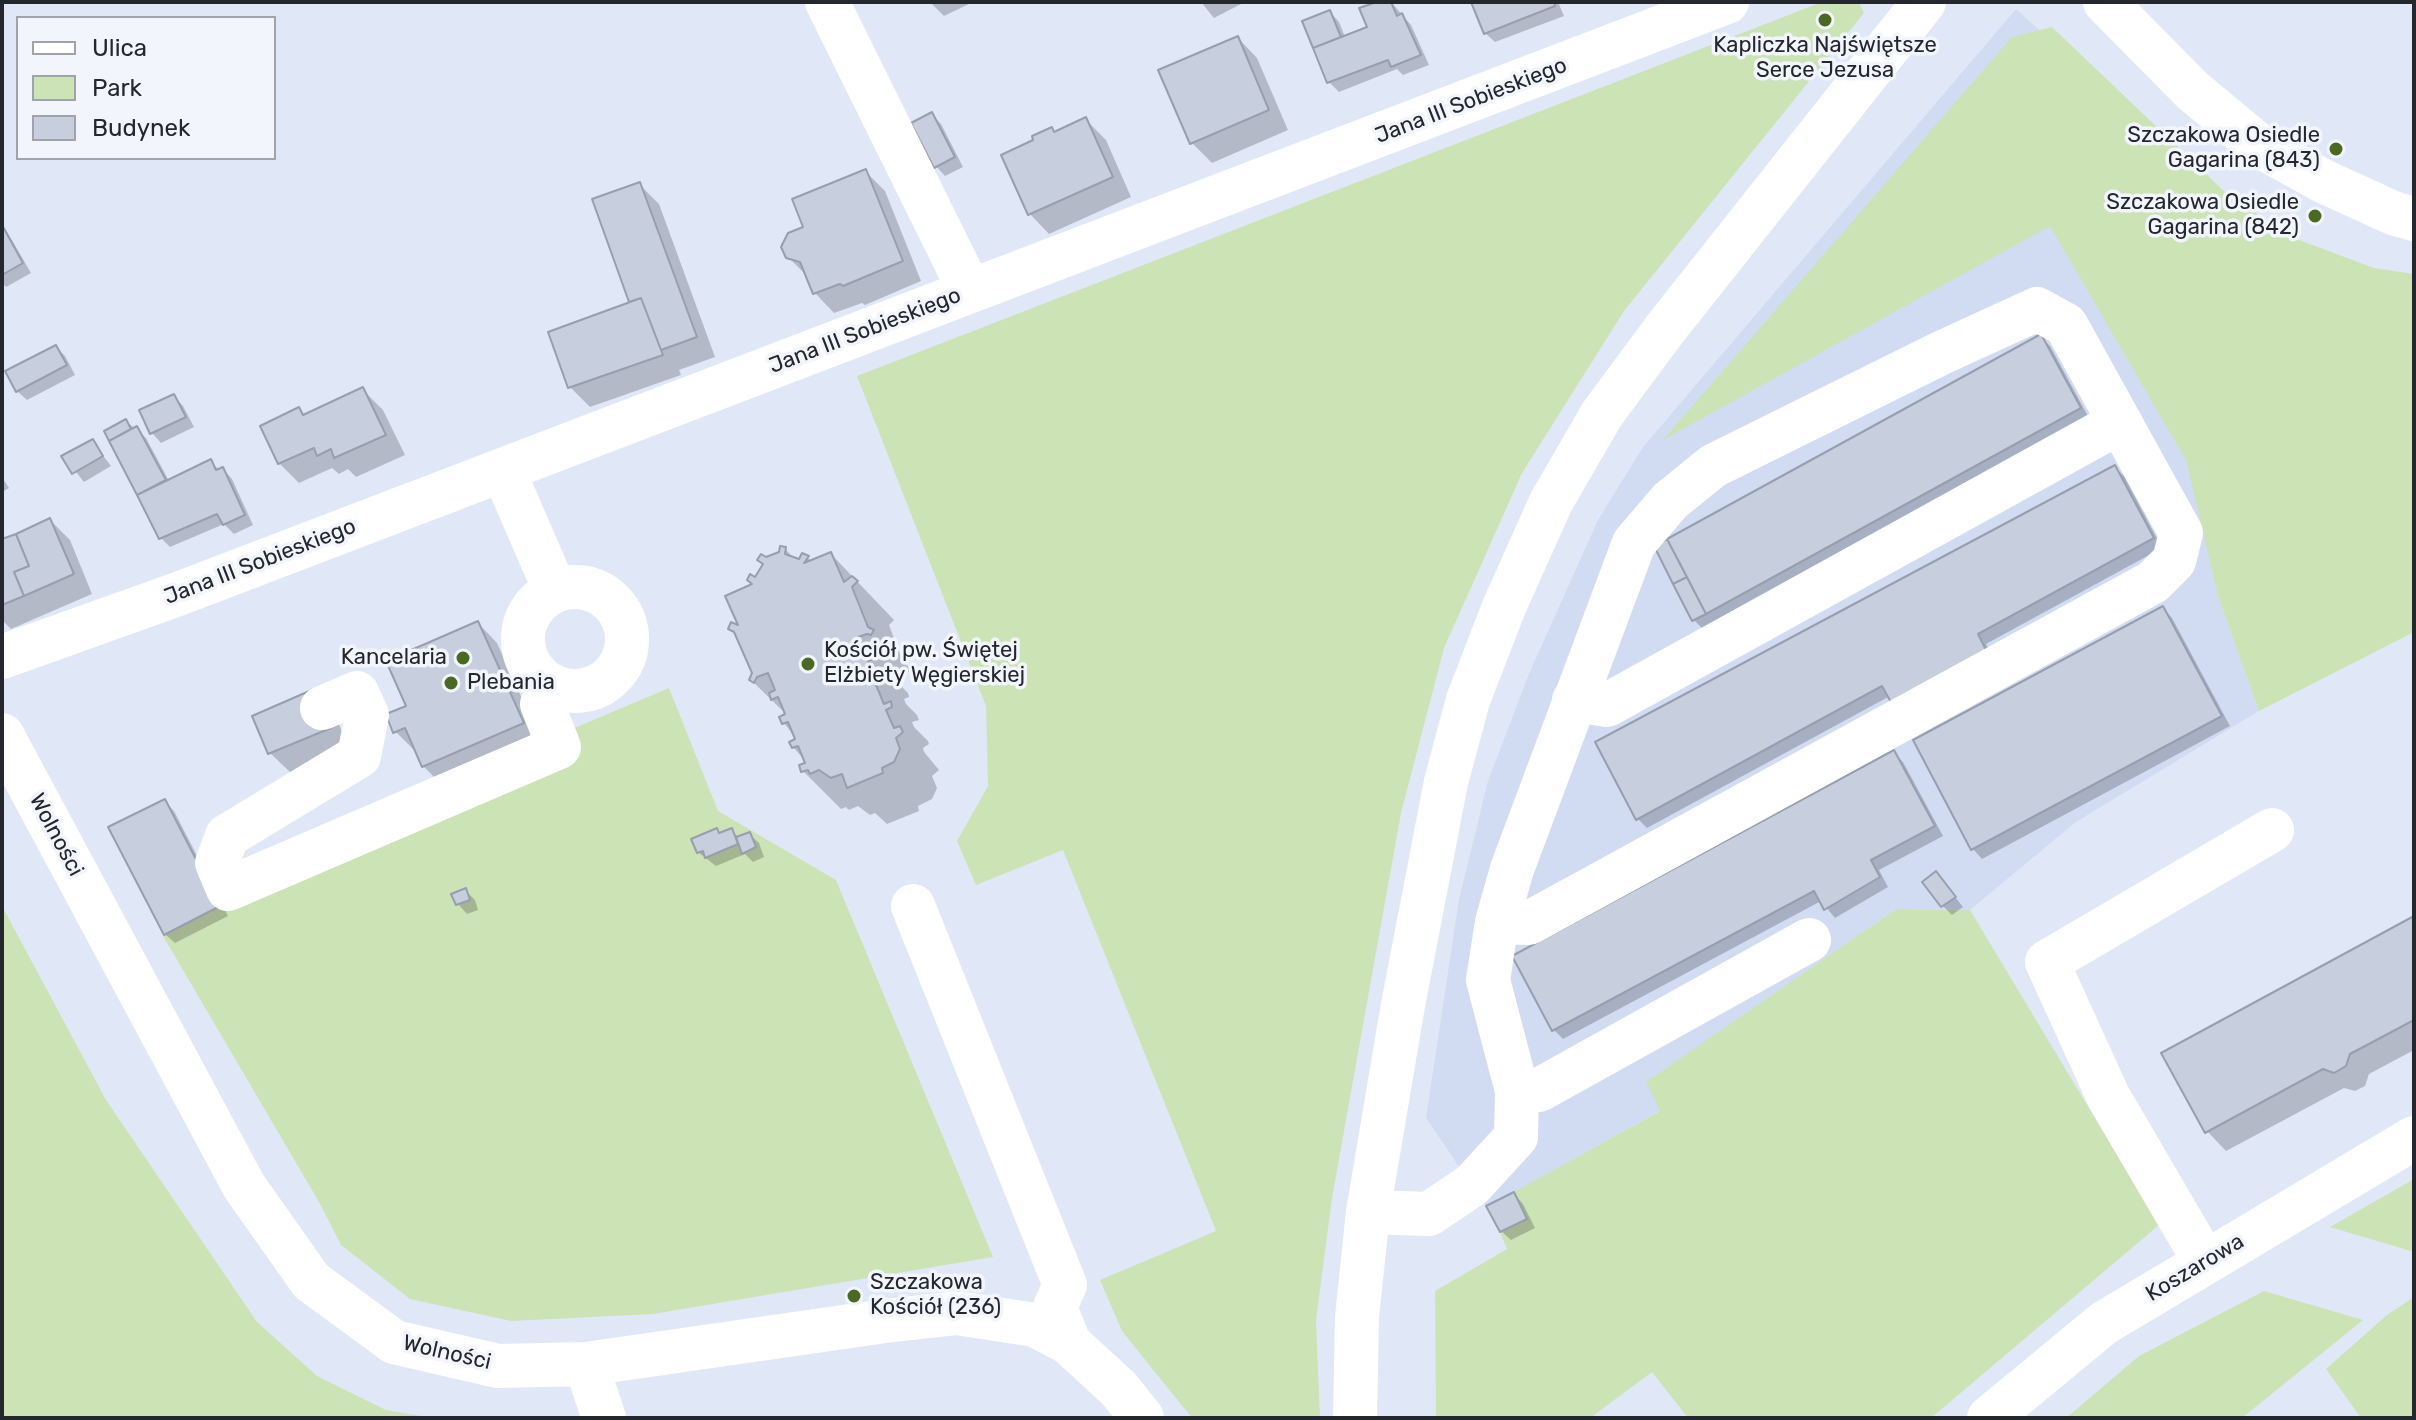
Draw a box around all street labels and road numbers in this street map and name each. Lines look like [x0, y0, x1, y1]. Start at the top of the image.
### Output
street label: Jana III Sobieskiego [1371, 52, 1571, 150]
street label: Jana III Sobieskiego [765, 282, 965, 380]
street label: Jana III Sobieskiego [160, 513, 360, 611]
street label: Wolności [23, 789, 89, 881]
street label: Koszarowa [2141, 1228, 2249, 1308]
street label: Wolności [400, 1330, 494, 1376]

